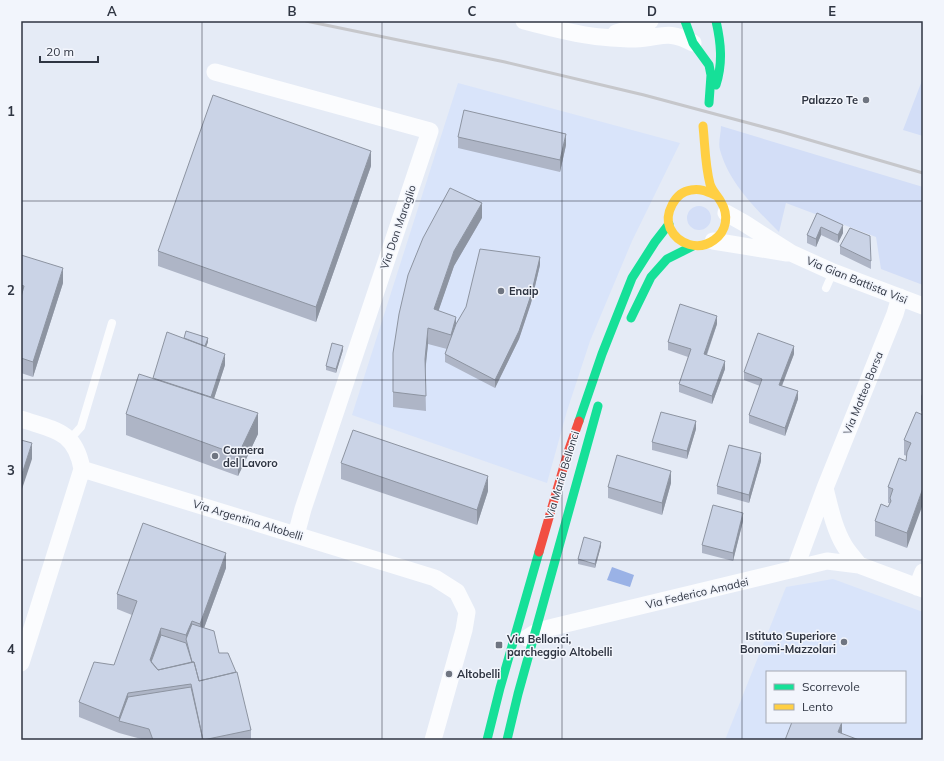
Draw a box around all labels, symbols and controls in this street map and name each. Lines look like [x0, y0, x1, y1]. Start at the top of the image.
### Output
text: A [107, 3, 117, 19]
text: B [288, 3, 297, 19]
text: C [468, 3, 477, 19]
text: D [647, 3, 657, 19]
text: E [828, 3, 836, 19]
scale bar [40, 38, 98, 64]
text: 20 m [46, 44, 74, 59]
place label: Palazzo Te [801, 93, 858, 107]
marker: Palazzo Te [861, 95, 871, 105]
text: 1 [7, 103, 15, 119]
street label: Via Don Maraglio [377, 183, 419, 271]
street label: Via Gian Battista Visi [804, 253, 910, 307]
text: 2 [7, 282, 15, 298]
place label: Enaip [509, 284, 539, 298]
marker: Enaip [496, 286, 506, 296]
street label: Via Matteo Borsa [840, 349, 886, 437]
street label: Via Maria Bellonci [542, 429, 582, 521]
place label: Camera del Lavoro [223, 443, 278, 470]
marker: Camera del Lavoro [210, 451, 220, 461]
text: 3 [7, 462, 15, 478]
street label: Via Argentina Altobelli [191, 497, 305, 543]
street label: Via Federico Amadei [644, 574, 750, 612]
place label: Istituto Superiore Bonomi-Mazzolari [740, 629, 836, 656]
place label: Via Bellonci, parcheggio Altobelli [506, 632, 612, 659]
marker: Istituto Superiore Bonomi-Mazzolari [839, 637, 849, 647]
marker: Via Bellonci, parcheggio Altobelli [494, 640, 504, 650]
text: 4 [7, 641, 15, 657]
place label: Altobelli [457, 667, 500, 681]
marker: Altobelli [444, 669, 454, 679]
legend [766, 671, 906, 723]
text: Scorrevole [802, 679, 860, 694]
text: Lento [802, 699, 833, 714]

